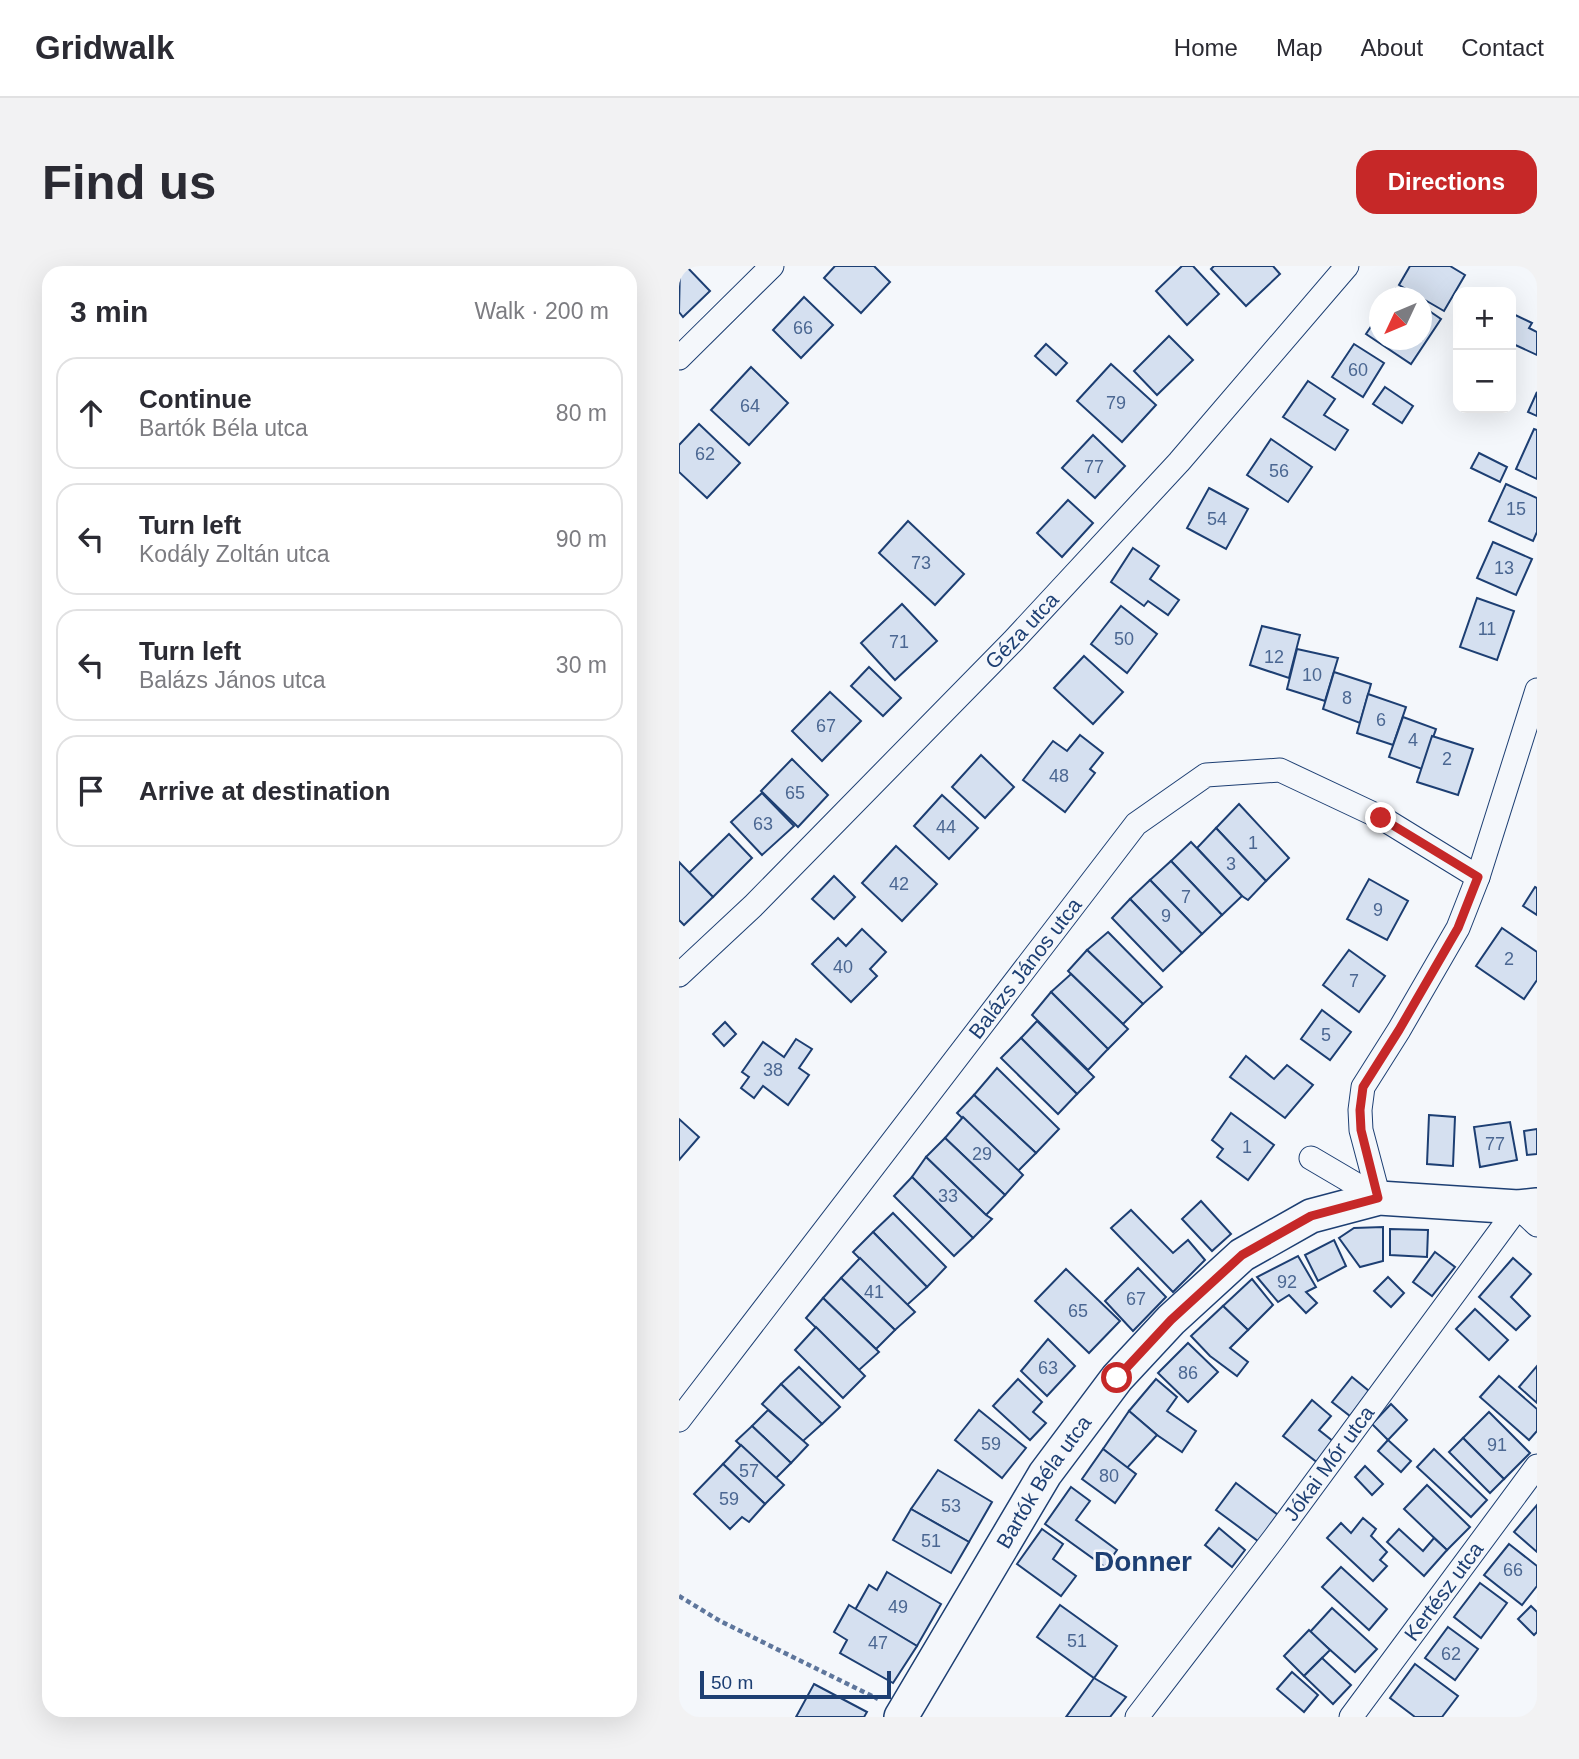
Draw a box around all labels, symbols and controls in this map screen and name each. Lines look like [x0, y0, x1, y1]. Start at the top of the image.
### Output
text: Gridwalk [35, 29, 174, 66]
text: Home [1174, 34, 1238, 61]
text: Map [1276, 34, 1323, 61]
text: About [1361, 34, 1423, 61]
text: Contact [1461, 34, 1544, 61]
button: Directions [1356, 150, 1537, 214]
text: Find us [42, 155, 216, 209]
north arrow [1369, 287, 1432, 350]
map controls [1453, 287, 1516, 413]
button: + [1453, 287, 1516, 350]
text: 3 min [70, 295, 148, 328]
text: Walk · 200 m [474, 298, 609, 324]
house number: 66 [793, 318, 813, 338]
button: − [1453, 350, 1516, 413]
house number: 60 [1348, 360, 1368, 380]
text: Continue [139, 384, 252, 414]
house number: 79 [1106, 393, 1126, 413]
icon: ahead [72, 394, 110, 432]
house number: 64 [740, 396, 760, 416]
text: 80 m [556, 400, 607, 426]
text: Bartók Béla utca [139, 415, 308, 441]
house number: 62 [695, 444, 715, 464]
house number: 77 [1084, 457, 1104, 477]
house number: 56 [1269, 461, 1289, 481]
house number: 15 [1506, 499, 1526, 519]
house number: 54 [1207, 509, 1227, 529]
text: Turn left [139, 510, 241, 540]
icon: left [72, 520, 110, 558]
text: 90 m [556, 526, 607, 552]
text: Kodály Zoltán utca [139, 541, 330, 567]
house number: 73 [911, 553, 931, 573]
house number: 13 [1494, 558, 1514, 578]
street label: Géza utca [980, 588, 1063, 673]
house number: 11 [1478, 619, 1496, 639]
house number: 50 [1114, 629, 1134, 649]
house number: 71 [889, 632, 909, 652]
text: Turn left [139, 636, 241, 666]
icon: left [72, 646, 110, 684]
house number: 12 [1264, 647, 1284, 667]
text: 30 m [556, 652, 607, 678]
house number: 10 [1302, 665, 1322, 685]
text: Balázs János utca [139, 667, 326, 693]
house number: 8 [1342, 688, 1352, 708]
house number: 6 [1376, 710, 1386, 730]
house number: 67 [816, 716, 836, 736]
house number: 4 [1408, 730, 1418, 750]
house number: 2 [1442, 749, 1452, 769]
house number: 48 [1049, 766, 1069, 786]
icon: arrive [72, 772, 110, 810]
text: Arrive at destination [139, 776, 390, 806]
house number: 65 [785, 783, 805, 803]
route end [1365, 802, 1396, 833]
house number: 63 [753, 814, 773, 834]
house number: 44 [936, 817, 956, 837]
house number: 1 [1248, 833, 1258, 853]
house number: 3 [1226, 854, 1236, 874]
house number: 42 [889, 874, 909, 894]
house number: 7 [1181, 887, 1191, 907]
street label: Balázs János utca [964, 893, 1086, 1043]
house number: 9 [1373, 900, 1383, 920]
house number: 9 [1161, 906, 1171, 926]
house number: 2 [1504, 949, 1514, 969]
house number: 40 [833, 957, 853, 977]
house number: 7 [1349, 971, 1359, 991]
house number: 5 [1321, 1025, 1331, 1045]
house number: 38 [763, 1060, 783, 1080]
house number: 77 [1485, 1134, 1505, 1154]
house number: 1 [1242, 1137, 1252, 1157]
house number: 29 [972, 1144, 992, 1164]
house number: 33 [938, 1186, 958, 1206]
house number: 92 [1277, 1272, 1297, 1292]
house number: 41 [864, 1282, 884, 1302]
house number: 67 [1126, 1289, 1146, 1309]
house number: 65 [1068, 1301, 1088, 1321]
house number: 63 [1038, 1358, 1058, 1378]
route start [1101, 1362, 1132, 1393]
house number: 86 [1178, 1363, 1198, 1383]
street label: Jókai Mór utca [1279, 1401, 1379, 1525]
street label: Bartók Béla utca [992, 1411, 1096, 1552]
house number: 59 [981, 1434, 1001, 1454]
house number: 91 [1487, 1435, 1507, 1455]
house number: 57 [739, 1461, 759, 1481]
house number: 80 [1099, 1466, 1119, 1486]
house number: 59 [719, 1489, 739, 1509]
house number: 53 [941, 1496, 961, 1516]
house number: 51 [921, 1531, 941, 1551]
street label: Kertész utca [1399, 1537, 1488, 1645]
district label: Donner [1094, 1546, 1192, 1577]
house number: 66 [1503, 1560, 1523, 1580]
house number: 49 [888, 1597, 908, 1617]
house number: 51 [1067, 1631, 1087, 1651]
house number: 47 [868, 1633, 888, 1653]
house number: 62 [1441, 1644, 1461, 1664]
scale bar [700, 1668, 891, 1700]
text: 50 m [711, 1672, 753, 1693]

